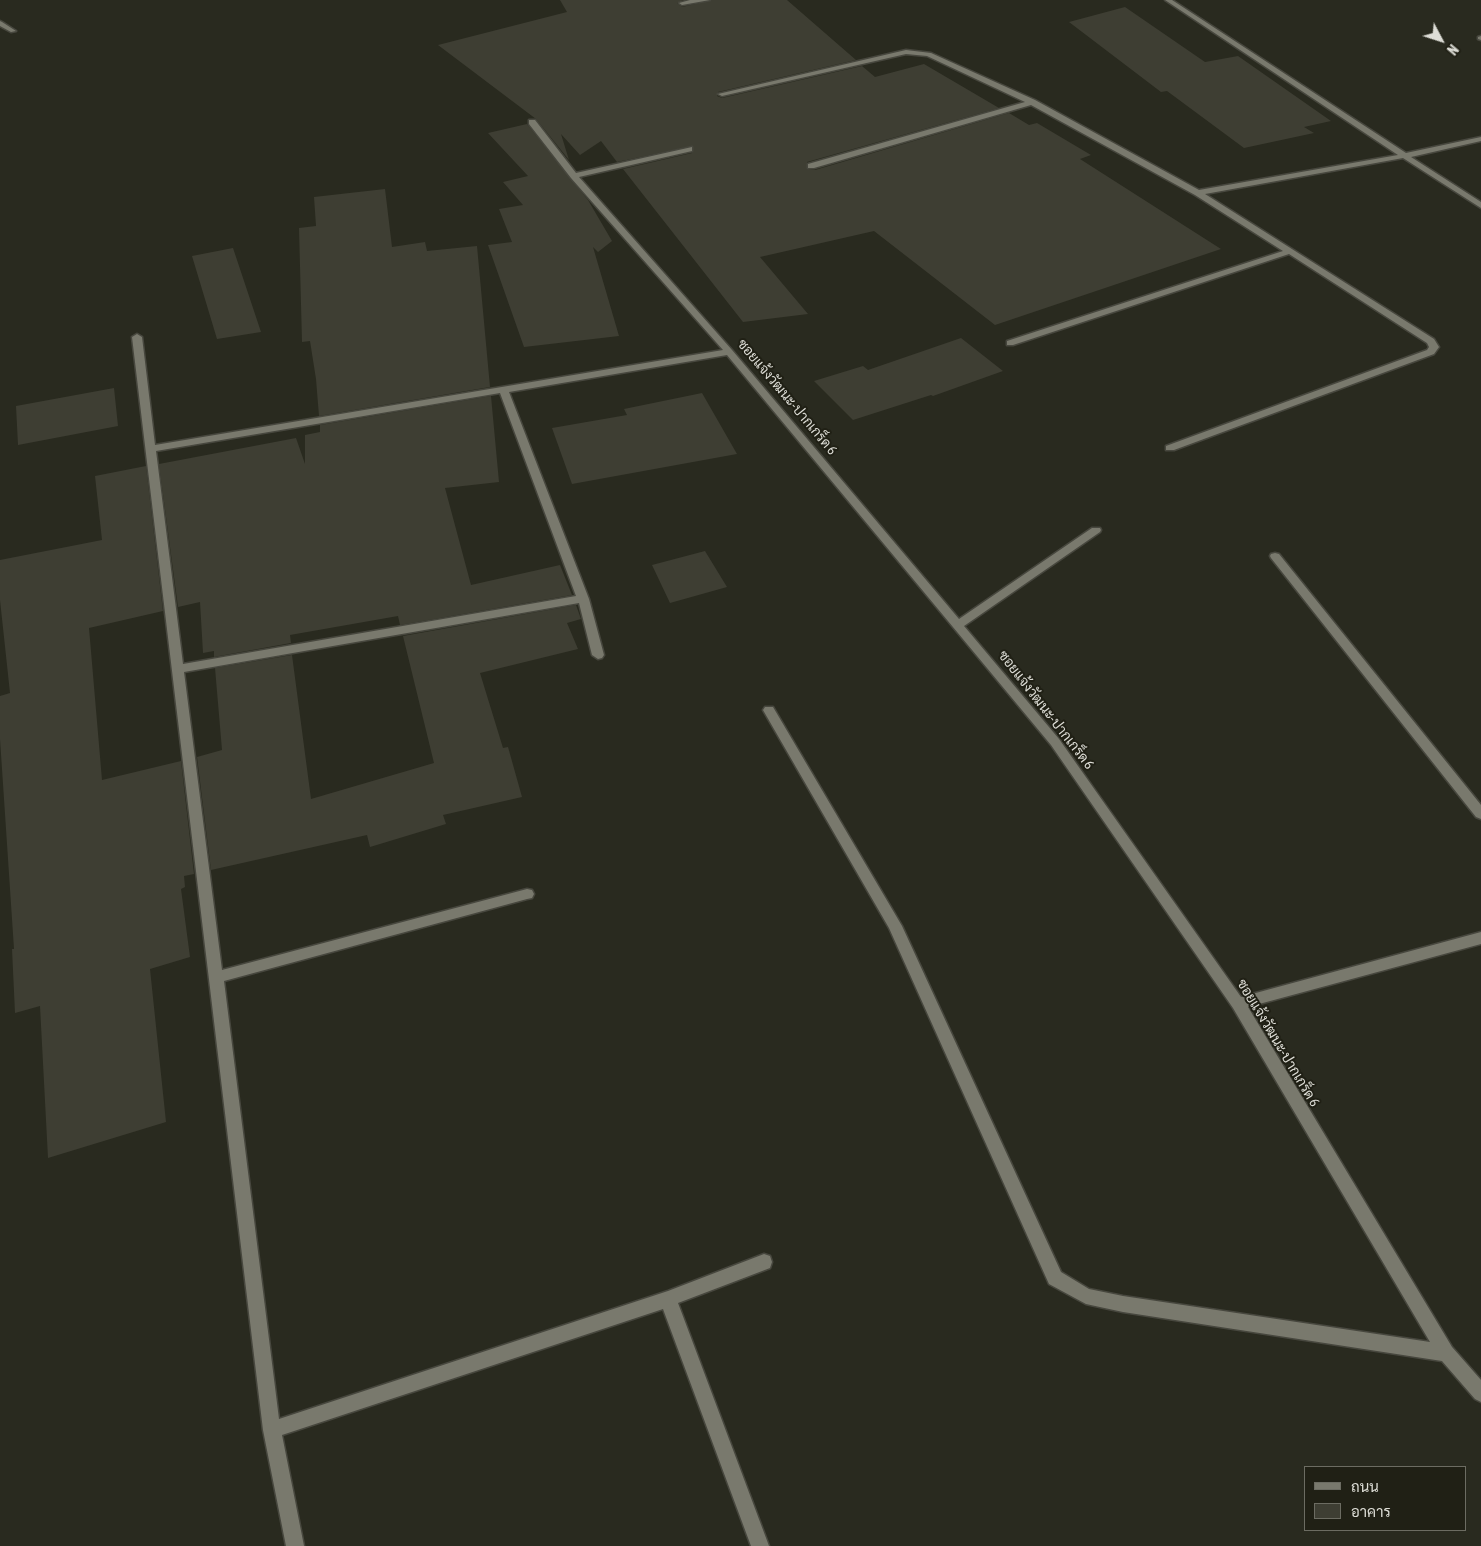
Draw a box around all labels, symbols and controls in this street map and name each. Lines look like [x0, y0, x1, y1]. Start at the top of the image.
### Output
north arrow [1416, 15, 1466, 65]
text: N [1444, 41, 1461, 58]
street label: ซอยแจ้งวัฒนะ-ปากเกร็ด 6 [734, 336, 840, 458]
street label: ซอยแจ้งวัฒนะ-ปากเกร็ด 6 [995, 647, 1097, 773]
street label: ซอยแจ้งวัฒนะ-ปากเกร็ด 6 [1233, 976, 1323, 1110]
legend [1304, 1466, 1466, 1531]
text: ถนน [1351, 1478, 1379, 1495]
text: อาคาร [1351, 1503, 1391, 1520]

